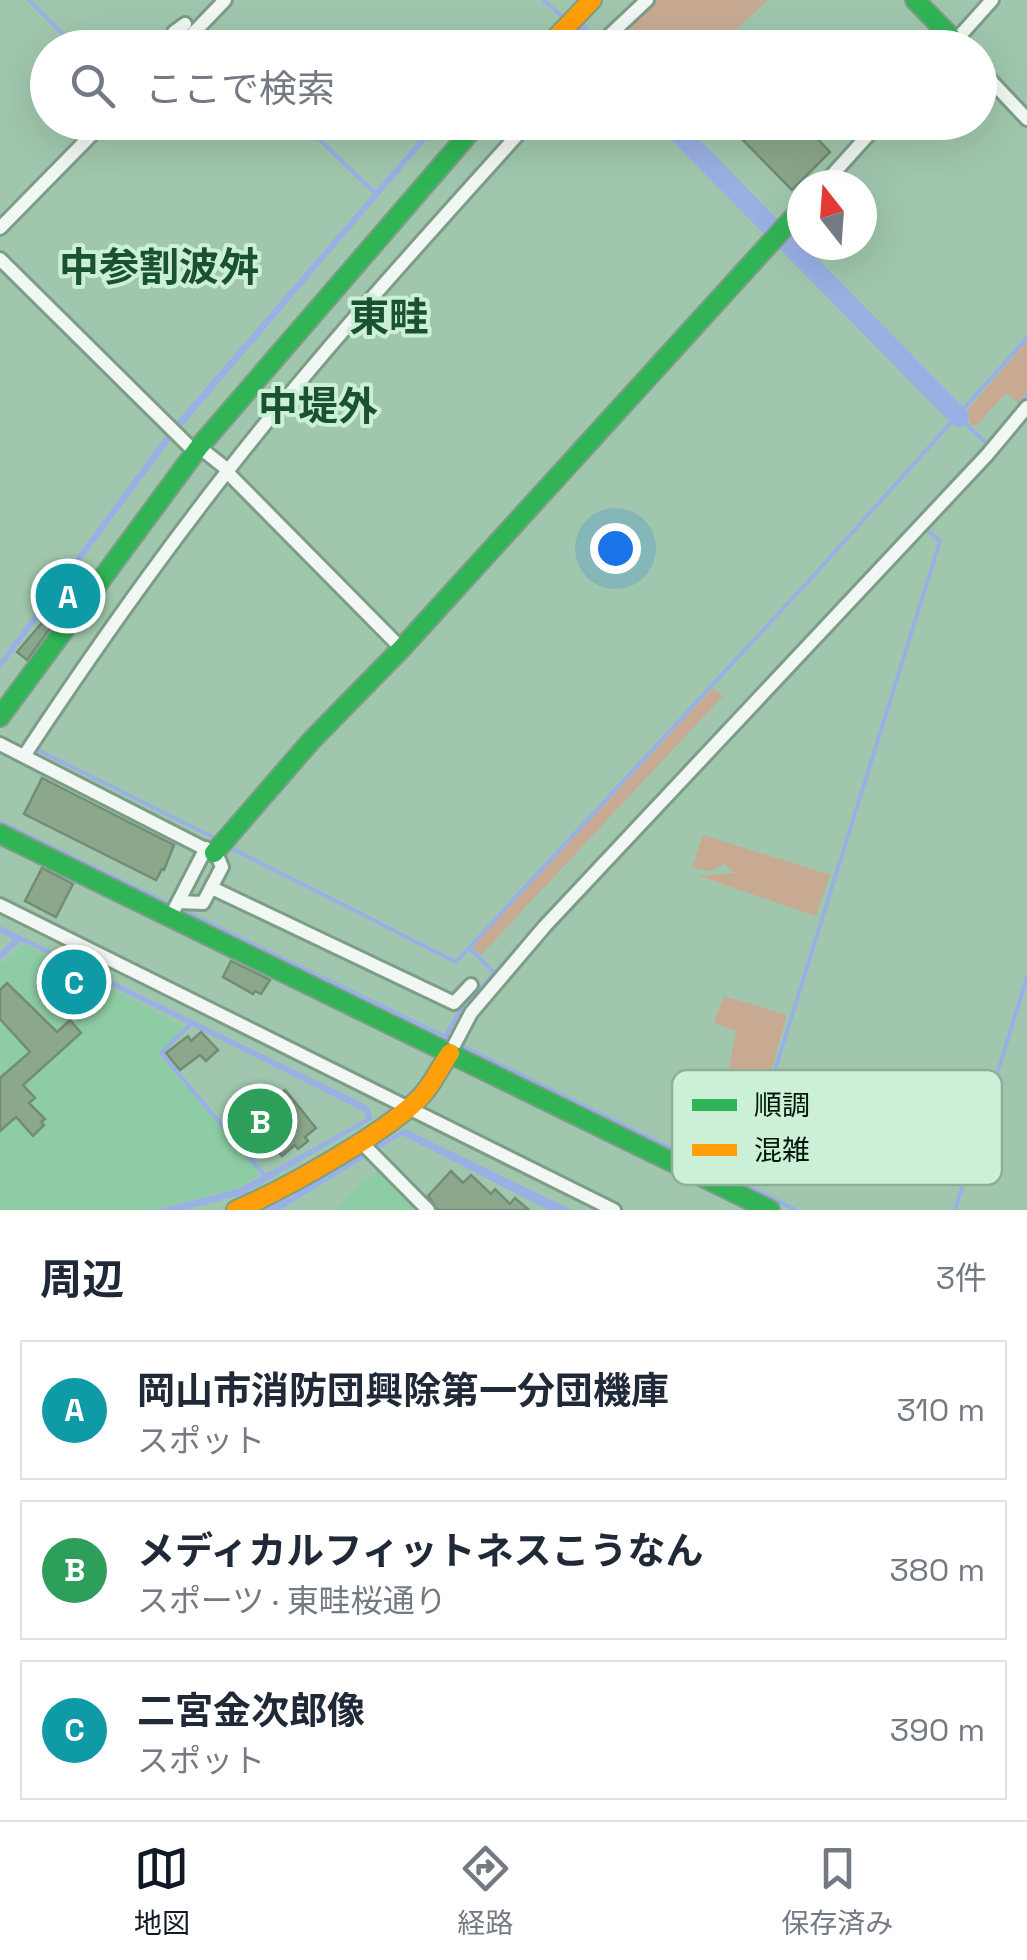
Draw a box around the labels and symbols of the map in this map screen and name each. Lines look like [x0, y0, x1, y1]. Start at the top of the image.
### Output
north arrow [787, 170, 877, 260]
district label: 中参割波舛 [59, 242, 259, 293]
district label: 東畦 [349, 292, 429, 343]
district label: 中堤外 [258, 381, 378, 432]
your location [590, 523, 641, 574]
pin: A [36, 558, 100, 634]
pin: C [42, 944, 106, 1020]
legend [672, 1070, 1002, 1185]
pin: B [228, 1084, 292, 1158]
text: 順調 [754, 1087, 810, 1123]
text: 混雑 [754, 1132, 810, 1168]

